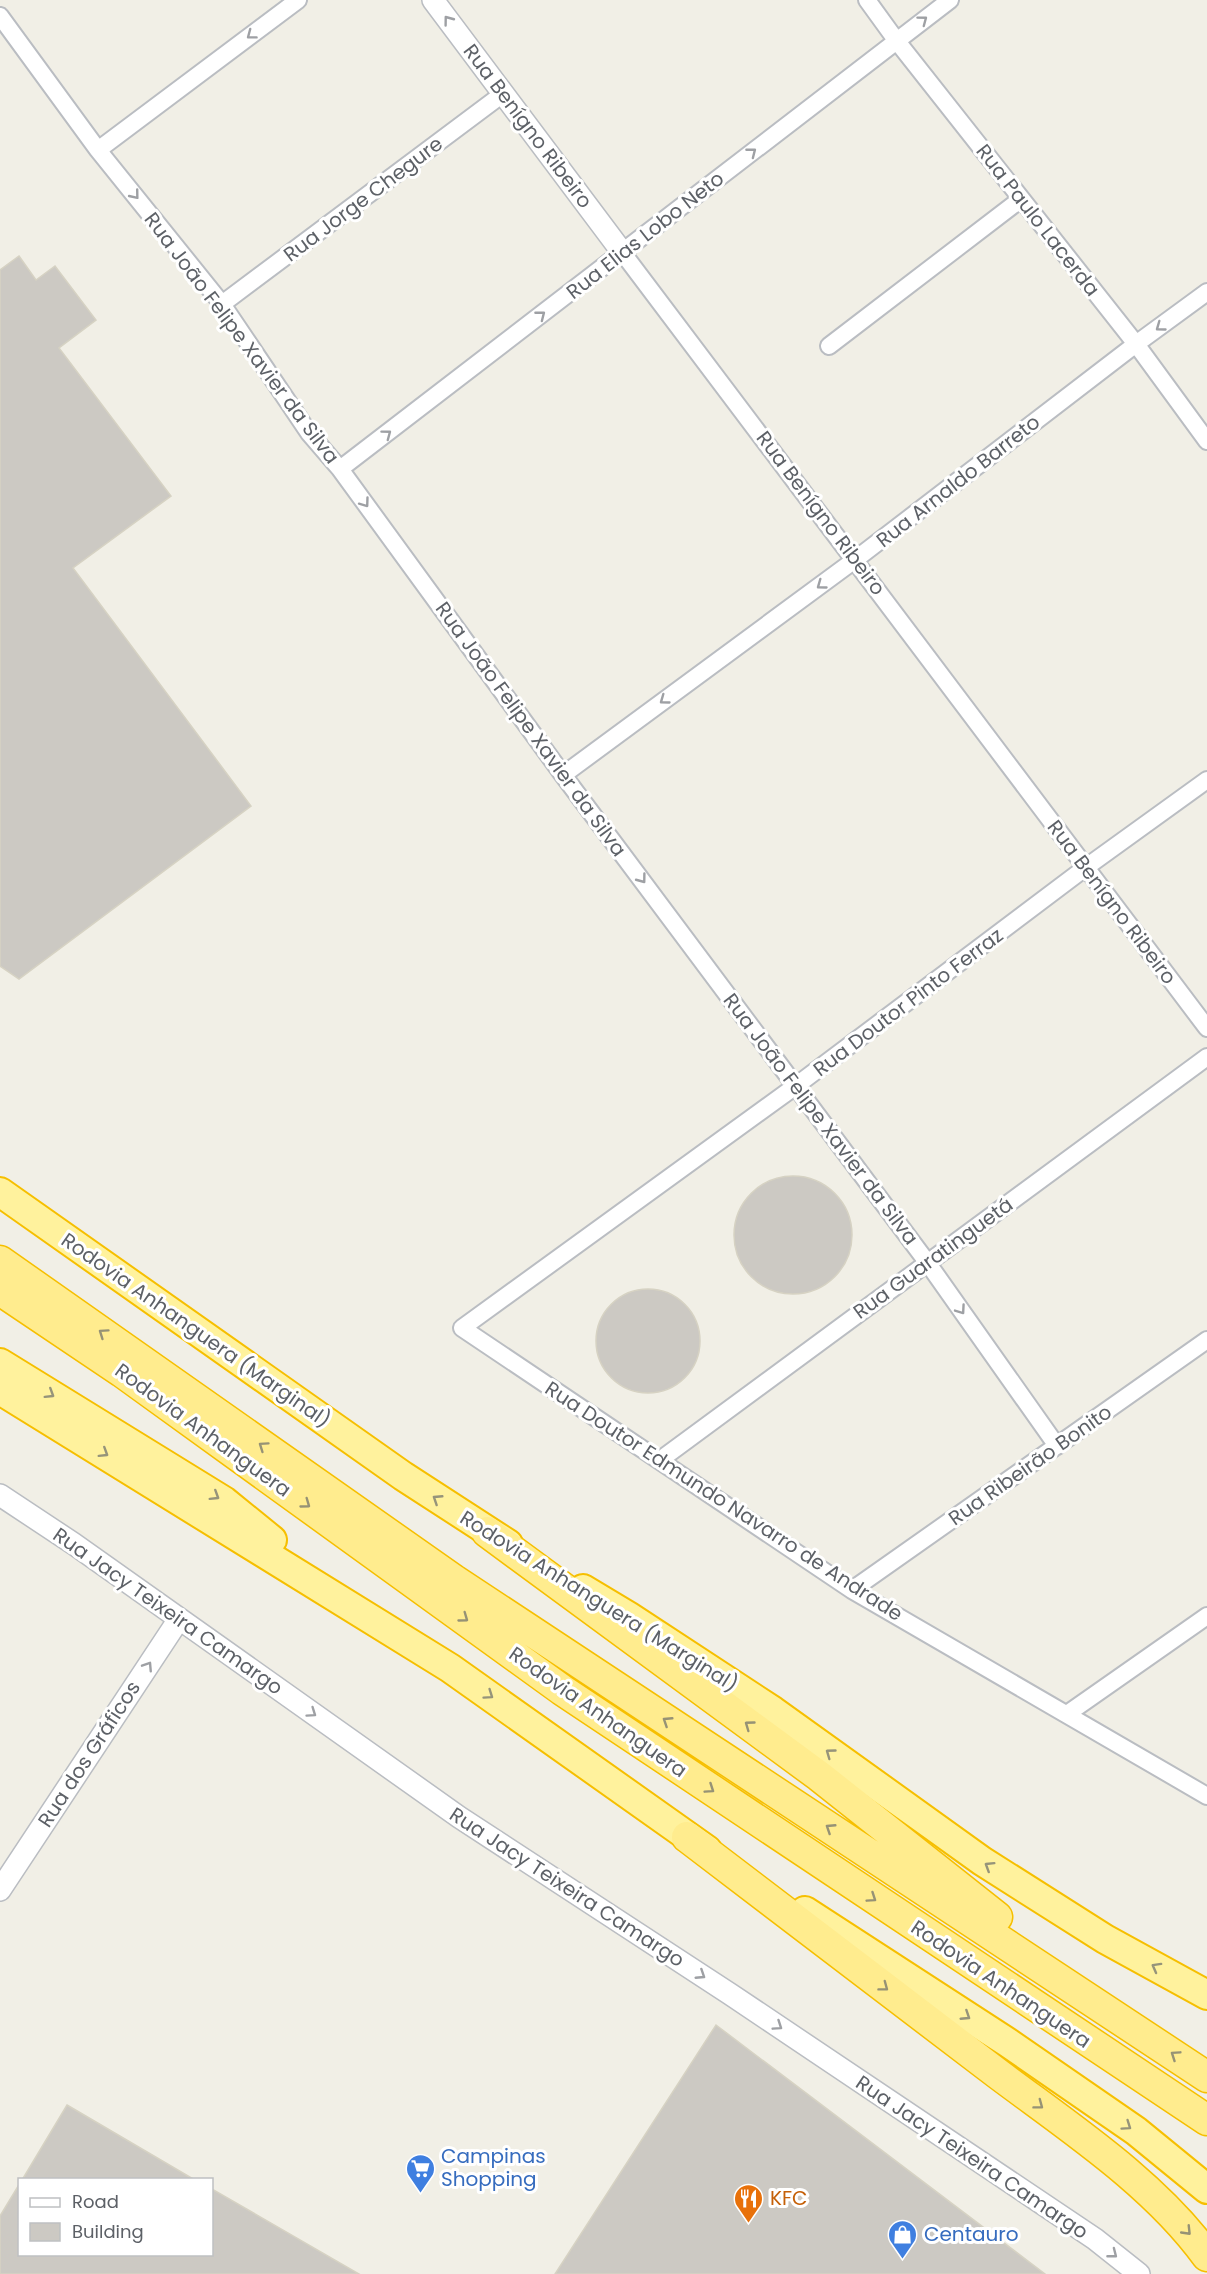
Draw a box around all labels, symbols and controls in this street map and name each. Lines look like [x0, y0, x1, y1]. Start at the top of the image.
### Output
one-way arrow [445, 16, 456, 27]
one-way arrow [916, 16, 927, 27]
one-way arrow [247, 28, 258, 39]
street label: Rua Benígno Ribeiro [457, 38, 599, 214]
street label: Rua Jorge Chegure [278, 130, 448, 268]
street label: Rua Paulo Lacerda [970, 138, 1106, 302]
one-way arrow [745, 148, 756, 159]
street label: Rua Elias Lobo Neto [560, 165, 730, 305]
one-way arrow [127, 189, 138, 200]
street label: Rua João Felipe Xavier da Silva [138, 206, 346, 470]
one-way arrow [535, 312, 546, 323]
one-way arrow [1155, 319, 1166, 330]
street label: Rua Arnaldo Barreto [870, 408, 1046, 554]
street label: Rua Benígno Ribeiro [750, 425, 892, 601]
one-way arrow [380, 430, 391, 441]
one-way arrow [357, 496, 368, 507]
one-way arrow [817, 578, 828, 589]
street label: Rua João Felipe Xavier da Silva [429, 596, 633, 862]
one-way arrow [660, 693, 671, 704]
street label: Rua Benígno Ribeiro [1041, 814, 1183, 990]
one-way arrow [635, 873, 646, 884]
street label: Rua Doutor Pinto Ferraz [807, 921, 1009, 1083]
street label: Rua João Felipe Xavier da Silva [717, 987, 925, 1251]
street label: Rua Guaratinguetá [847, 1190, 1019, 1326]
street label: Rodovia Anhanguera (Marginal) [57, 1228, 335, 1432]
one-way arrow [954, 1303, 965, 1314]
one-way arrow [99, 1329, 110, 1340]
street label: Rodovia Anhanguera [110, 1358, 296, 1502]
street label: Rua Doutor Edmundo Navarro de Andrade [540, 1374, 908, 1628]
one-way arrow [44, 1386, 54, 1398]
street label: Rua Ribeirão Bonito [943, 1398, 1117, 1532]
one-way arrow [258, 1442, 269, 1453]
one-way arrow [98, 1446, 108, 1458]
one-way arrow [209, 1489, 219, 1501]
one-way arrow [433, 1495, 444, 1506]
one-way arrow [300, 1496, 311, 1507]
street label: Rodovia Anhanguera (Marginal) [455, 1504, 743, 1698]
street label: Rua Jacy Teixeira Camargo [47, 1521, 289, 1701]
one-way arrow [457, 1611, 468, 1622]
street label: Rodovia Anhanguera [503, 1640, 693, 1784]
one-way arrow [140, 1662, 152, 1672]
street label: Rua dos Gráficos [31, 1675, 147, 1833]
one-way arrow [483, 1688, 494, 1699]
one-way arrow [306, 1706, 317, 1717]
one-way arrow [663, 1716, 673, 1728]
one-way arrow [745, 1721, 756, 1732]
one-way arrow [826, 1749, 837, 1760]
one-way arrow [704, 1782, 715, 1793]
street label: Rua Jacy Teixeira Camargo [444, 1800, 690, 1974]
one-way arrow [826, 1823, 836, 1835]
one-way arrow [985, 1861, 995, 1873]
one-way arrow [865, 1891, 876, 1902]
street label: Rodovia Anhanguera [906, 1913, 1096, 2055]
one-way arrow [1151, 1963, 1162, 1974]
one-way arrow [694, 1968, 705, 1979]
one-way arrow [877, 1980, 888, 1991]
one-way arrow [960, 2008, 971, 2019]
one-way arrow [771, 2019, 782, 2030]
one-way arrow [1170, 2051, 1181, 2062]
street label: Rua Jacy Teixeira Camargo [850, 2069, 1094, 2245]
one-way arrow [1032, 2098, 1043, 2109]
one-way arrow [1121, 2119, 1132, 2130]
place label: Campinas Shopping [441, 2142, 546, 2193]
supermarket icon: Campinas Shopping [404, 2152, 436, 2194]
legend [18, 2178, 213, 2256]
restaurant icon: KFC [733, 2182, 765, 2224]
place label: KFC [770, 2184, 808, 2212]
text: Road [72, 2189, 119, 2214]
shop icon: Centauro [887, 2218, 919, 2260]
text: Building [72, 2219, 144, 2244]
place label: Centauro [924, 2220, 1019, 2248]
one-way arrow [1180, 2224, 1191, 2235]
one-way arrow [1106, 2246, 1117, 2257]

